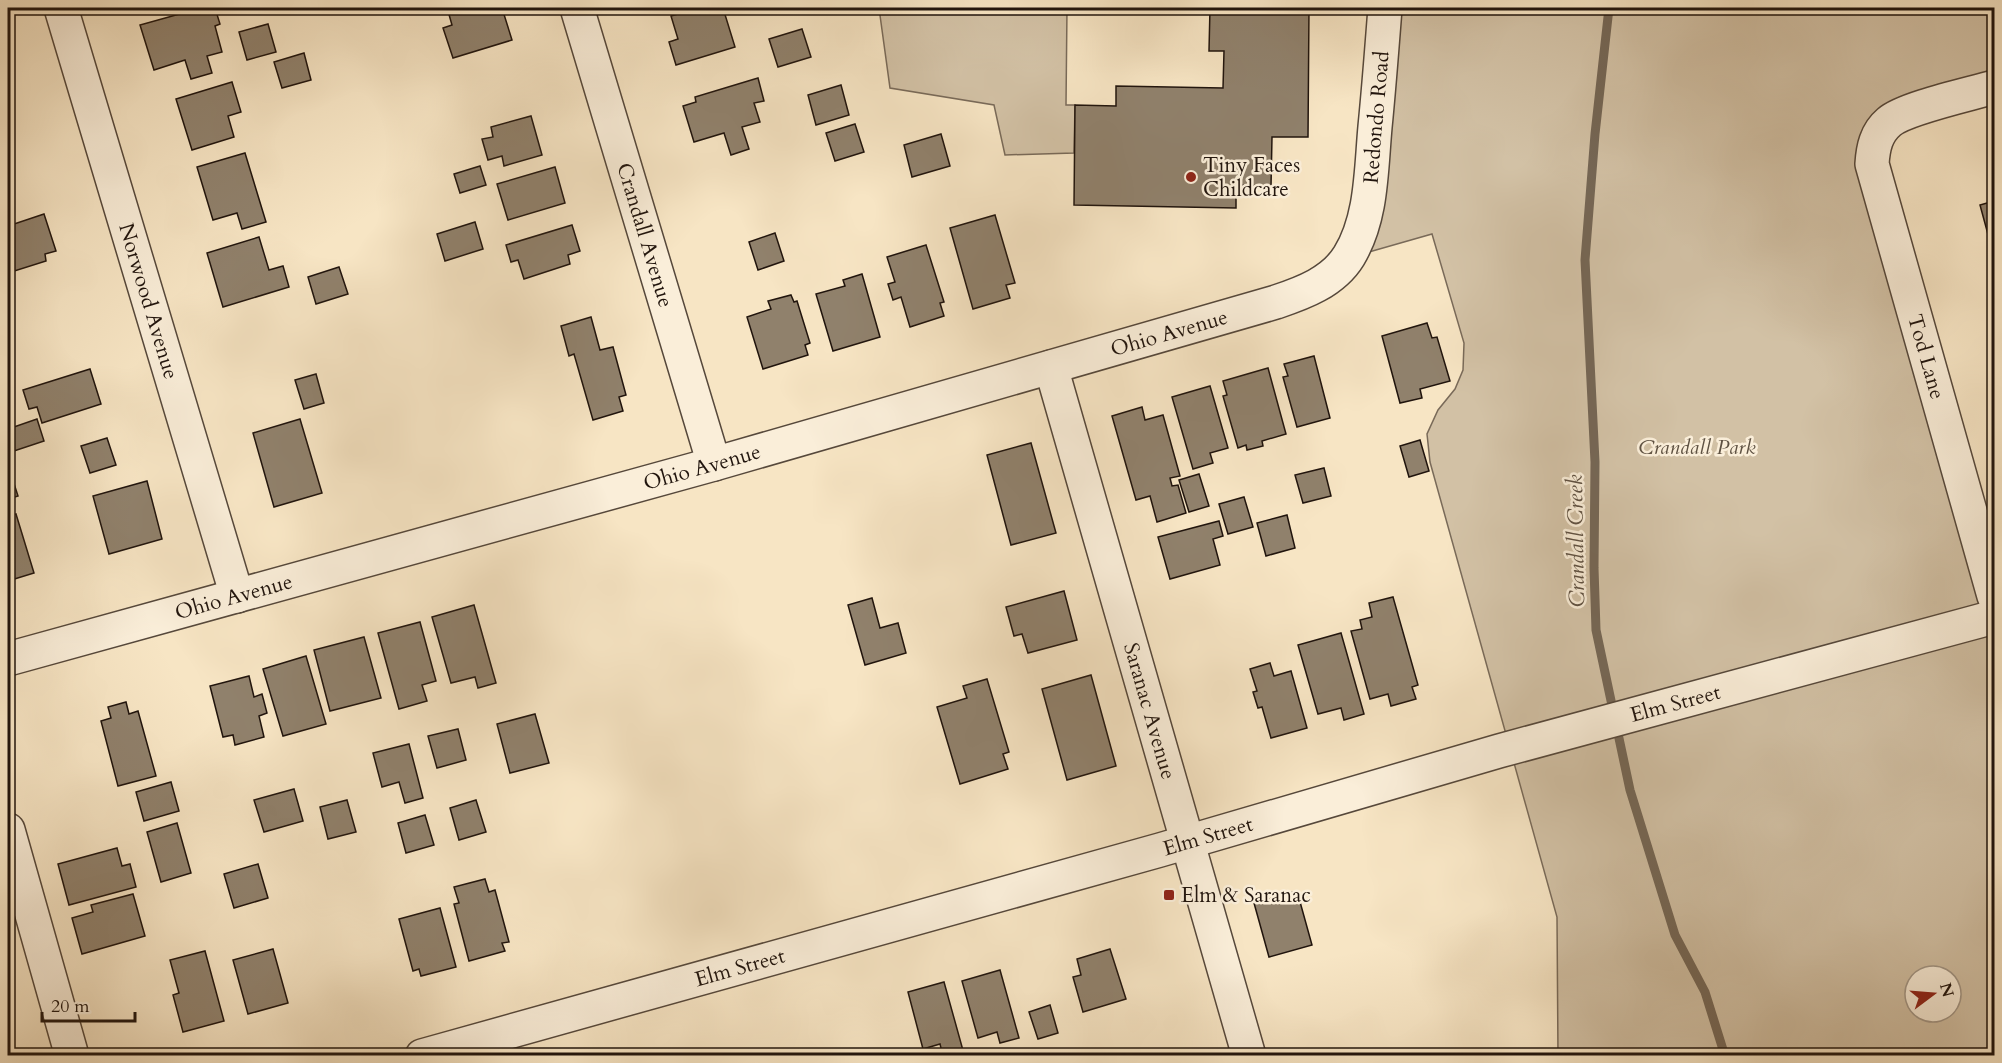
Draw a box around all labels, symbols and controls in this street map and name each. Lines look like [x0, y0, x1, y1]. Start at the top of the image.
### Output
street label: Redondo Road [1356, 50, 1396, 185]
place label: Tiny Faces Childcare [1203, 151, 1300, 204]
street label: Crandall Avenue [610, 159, 681, 311]
marker: Tiny Faces Childcare [1184, 170, 1198, 184]
street label: Norwood Avenue [112, 220, 186, 383]
street label: Ohio Avenue [1107, 302, 1231, 363]
street label: Tod Lane [1901, 311, 1952, 402]
park label: Crandall Park [1638, 433, 1756, 462]
street label: Ohio Avenue [640, 437, 764, 497]
water label: Crandall Creek [1560, 474, 1592, 608]
street label: Ohio Avenue [172, 567, 296, 627]
street label: Saranac Avenue [1117, 639, 1183, 783]
street label: Elm Street [1627, 677, 1724, 729]
street label: Elm Street [1159, 809, 1257, 863]
place label: Elm & Saranac [1181, 881, 1311, 910]
marker: Elm & Saranac [1162, 888, 1176, 902]
street label: Elm Street [692, 941, 789, 994]
north arrow [1903, 964, 1963, 1024]
text: N [1934, 980, 1959, 1000]
scale bar [42, 985, 135, 1023]
text: 20 m [51, 994, 90, 1019]

